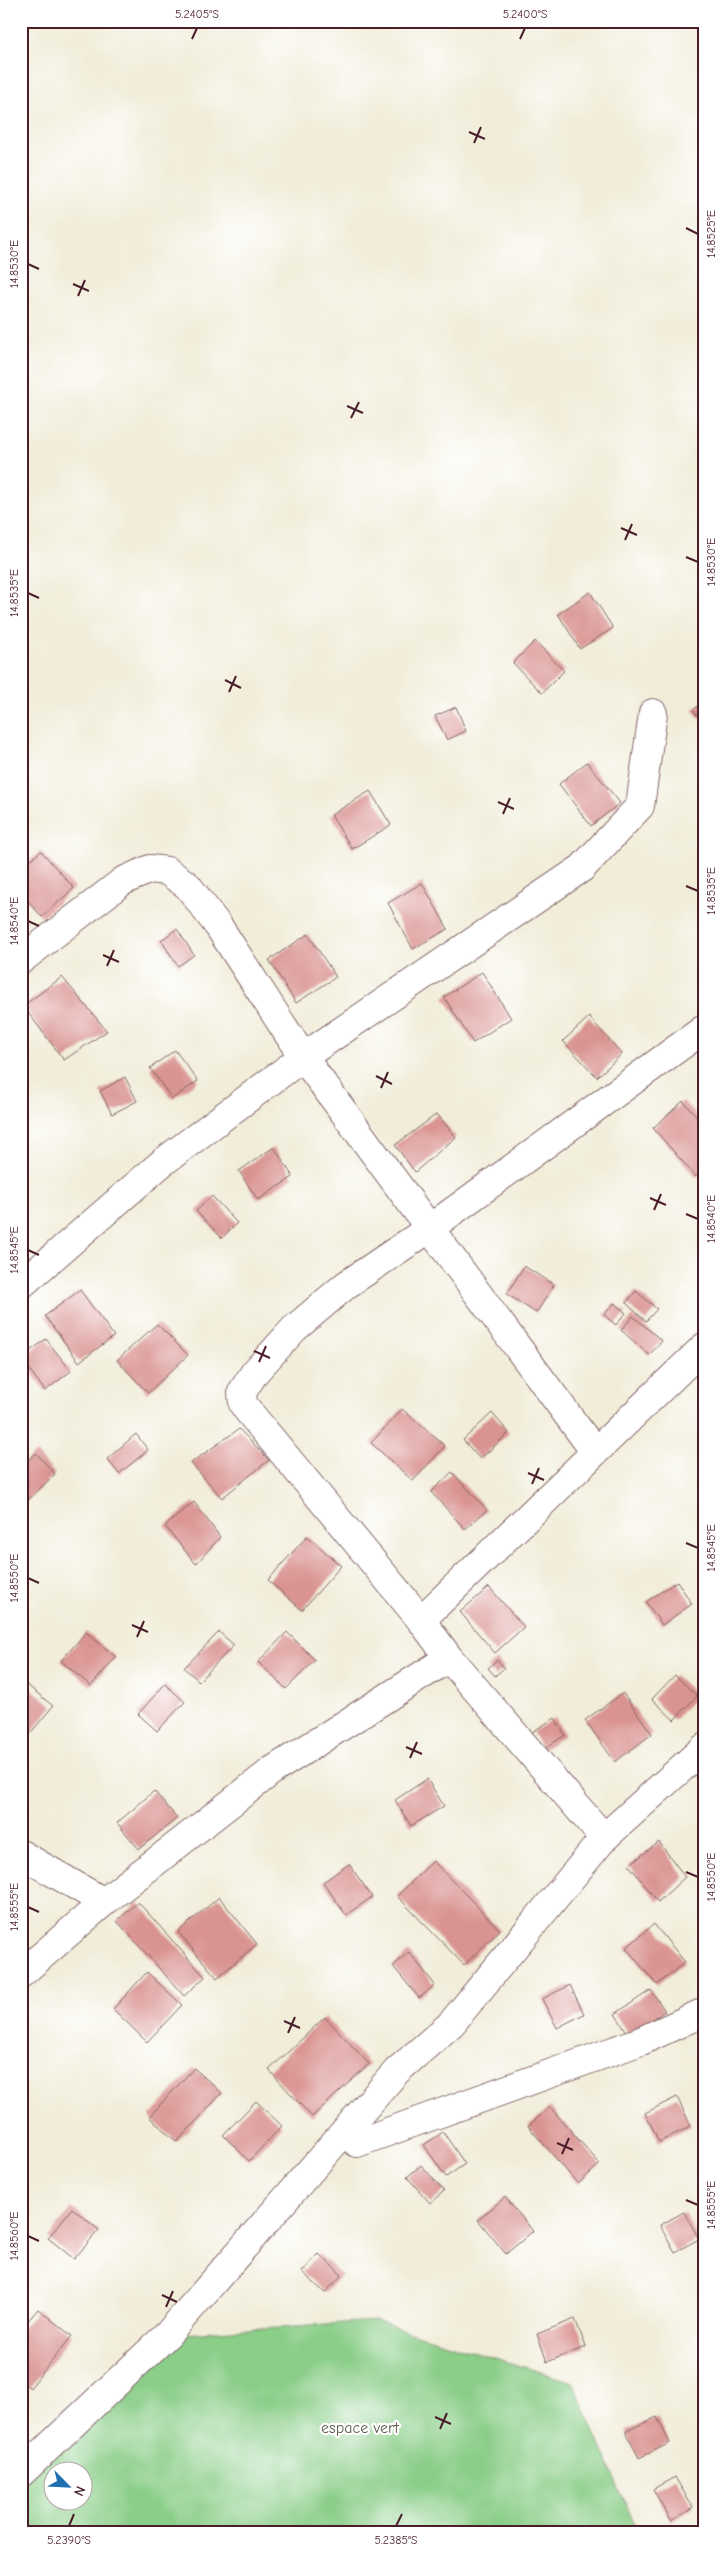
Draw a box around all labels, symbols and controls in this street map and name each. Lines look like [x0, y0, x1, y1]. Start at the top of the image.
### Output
text: 5.2405°S [175, 7, 219, 21]
text: 5.2400°S [503, 7, 548, 21]
text: 14.8525°E [704, 210, 718, 258]
text: 14.8530°E [7, 240, 21, 288]
text: 14.8530°E [704, 538, 718, 586]
text: 14.8535°E [7, 569, 21, 617]
text: 14.8535°E [704, 867, 718, 915]
text: 14.8540°E [7, 897, 21, 945]
text: 14.8540°E [704, 1195, 718, 1243]
text: 14.8545°E [7, 1226, 21, 1274]
text: 14.8545°E [704, 1524, 718, 1572]
text: 14.8550°E [7, 1553, 21, 1603]
text: 14.8550°E [704, 1852, 718, 1902]
text: 14.8555°E [7, 1883, 21, 1931]
text: 14.8555°E [704, 2181, 718, 2229]
text: 14.8560°E [7, 2211, 21, 2261]
park label: espace vert [321, 2419, 399, 2437]
north arrow [42, 2460, 92, 2510]
text: N [70, 2483, 89, 2499]
text: 5.2390°S [47, 2533, 91, 2547]
text: 5.2385°S [375, 2533, 418, 2547]

